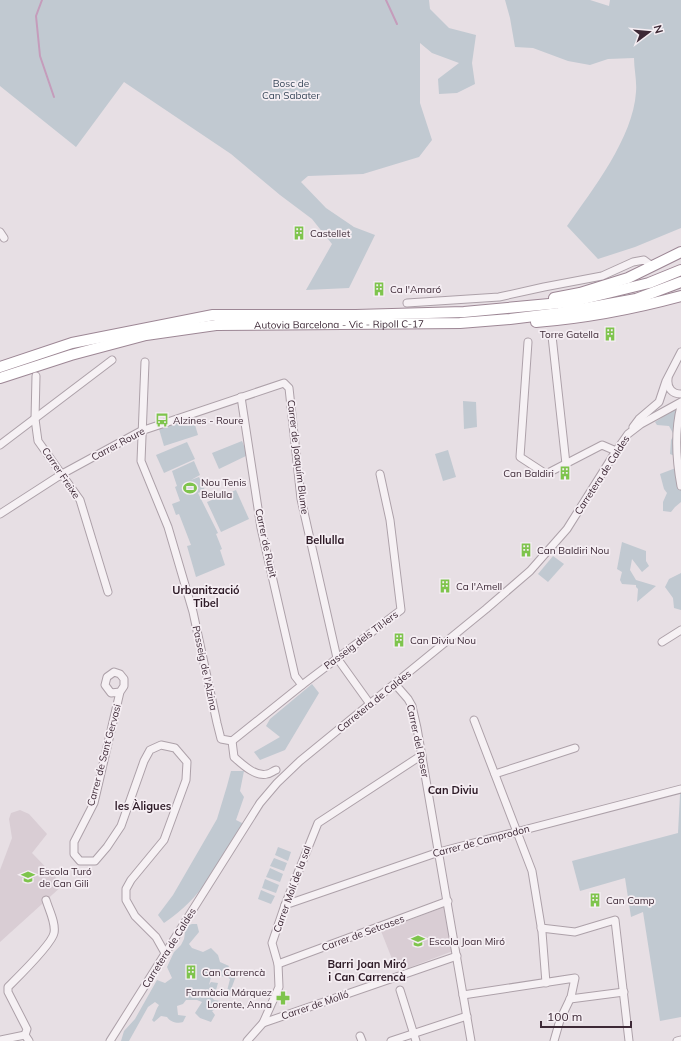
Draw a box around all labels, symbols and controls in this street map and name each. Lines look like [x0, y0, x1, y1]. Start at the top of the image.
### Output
north arrow [629, 12, 669, 52]
text: N [651, 23, 666, 35]
park label: Bosc de Can Sabater [262, 77, 320, 102]
building icon: Castellet [291, 225, 307, 241]
place label: Castellet [310, 227, 351, 240]
building icon: Ca l'Amaró [371, 281, 387, 297]
place label: Ca l'Amaró [390, 283, 442, 296]
street label: Autovia Barcelona - Vic - Ripoll C-17 [254, 317, 424, 331]
building icon: Torre Gatella [602, 326, 618, 342]
place label: Torre Gatella [540, 328, 599, 341]
street label: Carrer de Joaquím Blume [285, 399, 311, 515]
bus stop icon: Alzines - Roure [154, 412, 170, 428]
place label: Alzines - Roure [173, 414, 243, 427]
street label: Carrer Roure [89, 424, 147, 464]
street label: Carretera de Caldes [572, 433, 632, 517]
street label: Carrer Freixe [39, 445, 83, 501]
building icon: Can Baldiri [557, 465, 573, 481]
place label: Can Baldiri [503, 467, 554, 480]
place label: Nou Tenis Belulla [201, 476, 247, 501]
sports icon: Nou Tenis Belulla [182, 480, 198, 496]
street label: Carrer de Rupit [252, 507, 280, 579]
district label: Bellulla [306, 533, 344, 547]
building icon: Can Baldiri Nou [518, 542, 534, 558]
place label: Can Baldiri Nou [537, 544, 609, 557]
building icon: Ca l'Amell [437, 578, 453, 594]
place label: Ca l'Amell [456, 580, 502, 593]
district label: Urbanització Tibel [172, 583, 240, 610]
street label: Passeig dels Til·lers [321, 608, 401, 672]
street label: Passeig de l'Alzina [190, 624, 220, 712]
building icon: Can Diviu Nou [391, 632, 407, 648]
place label: Can Diviu Nou [410, 634, 476, 647]
street label: Carretera de Caldes [334, 667, 414, 735]
street label: Carrer de Sant Gervasi [84, 703, 124, 807]
street label: Carrer del Roser [404, 703, 432, 779]
district label: Can Diviu [428, 783, 478, 797]
district label: les Àligues [115, 799, 172, 813]
street label: Carrer de Camprodon [431, 822, 531, 860]
street label: Carrer Molí de la sal [270, 844, 314, 934]
place label: Escola Turó de Can Gili [39, 865, 92, 890]
school or university icon: Escola Turó de Can Gili [20, 869, 36, 885]
building icon: Can Camp [587, 892, 603, 908]
place label: Can Camp [606, 894, 655, 907]
street label: Carretera de Caldes [139, 906, 199, 990]
street label: Carrer de Setcases [320, 912, 406, 954]
school or university icon: Escola Joan Miró [410, 933, 426, 949]
place label: Escola Joan Miró [429, 935, 505, 948]
district label: Barri Joan Miró i Can Carrencà [327, 957, 407, 984]
building icon: Can Carrencà [183, 964, 199, 980]
place label: Can Carrencà [202, 966, 265, 979]
place label: Farmàcia Márquez Lorente, Anna [186, 986, 272, 1011]
street label: Carrer de Molló [280, 987, 351, 1023]
pharmacy icon: Farmàcia Márquez Lorente, Anna [275, 990, 291, 1006]
scale bar [541, 1003, 631, 1029]
text: 100 m [547, 1009, 582, 1024]

